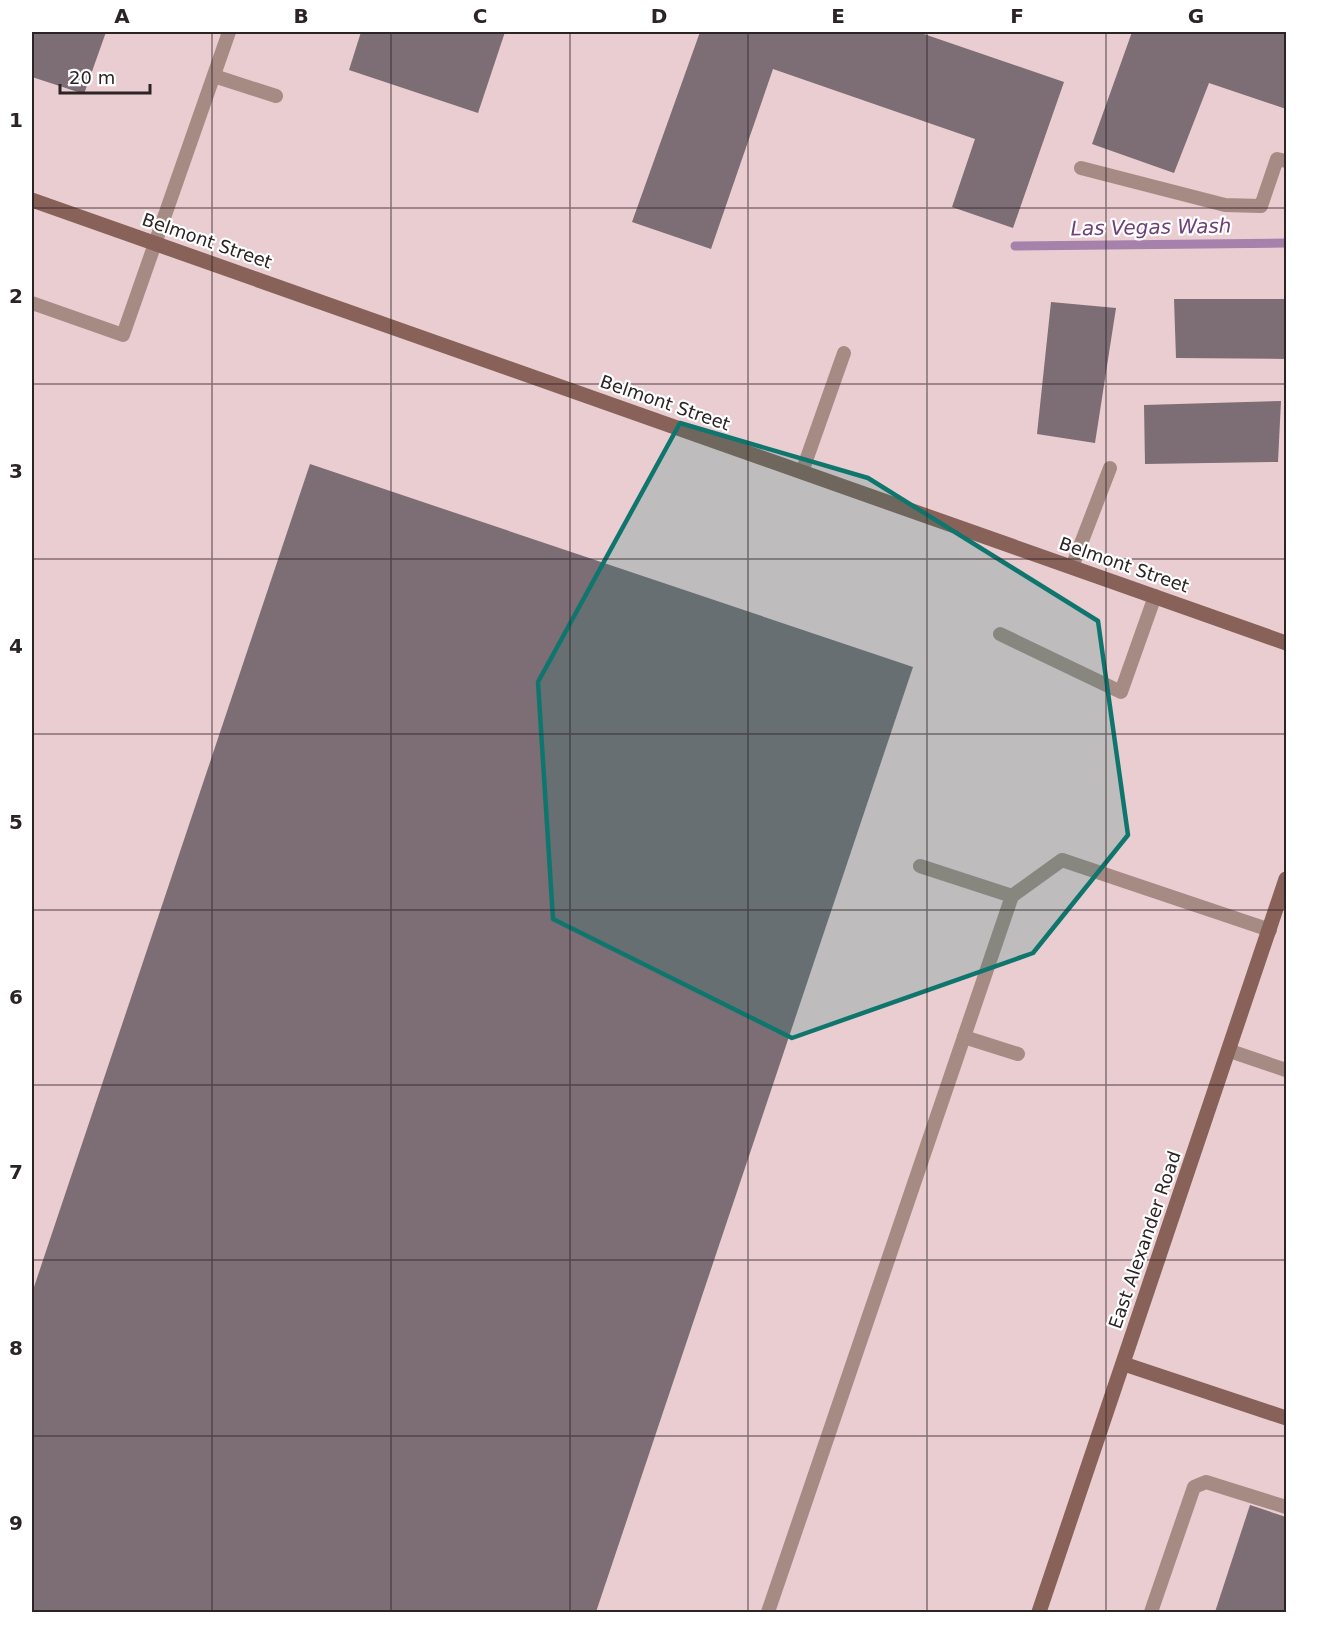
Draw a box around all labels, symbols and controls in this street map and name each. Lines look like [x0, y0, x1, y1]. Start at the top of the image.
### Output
text: A [114, 4, 130, 28]
text: B [293, 4, 309, 28]
text: C [473, 4, 487, 28]
text: D [651, 4, 667, 28]
text: E [831, 4, 845, 28]
text: F [1010, 4, 1024, 28]
text: G [1188, 4, 1204, 28]
scale bar [60, 57, 150, 95]
text: 20 m [69, 67, 115, 88]
text: 1 [9, 108, 23, 132]
street label: Belmont Street [140, 208, 275, 273]
water label: Las Vegas Wash [1070, 214, 1232, 240]
text: 2 [9, 284, 23, 308]
street label: Belmont Street [598, 370, 733, 435]
text: 3 [9, 459, 23, 483]
street label: Belmont Street [1057, 532, 1192, 597]
text: 4 [9, 634, 23, 658]
text: 5 [9, 810, 23, 834]
text: 6 [9, 985, 23, 1009]
street label: East Alexander Road [1104, 1148, 1185, 1331]
text: 7 [9, 1160, 23, 1184]
text: 8 [9, 1336, 23, 1360]
text: 9 [9, 1511, 23, 1535]

